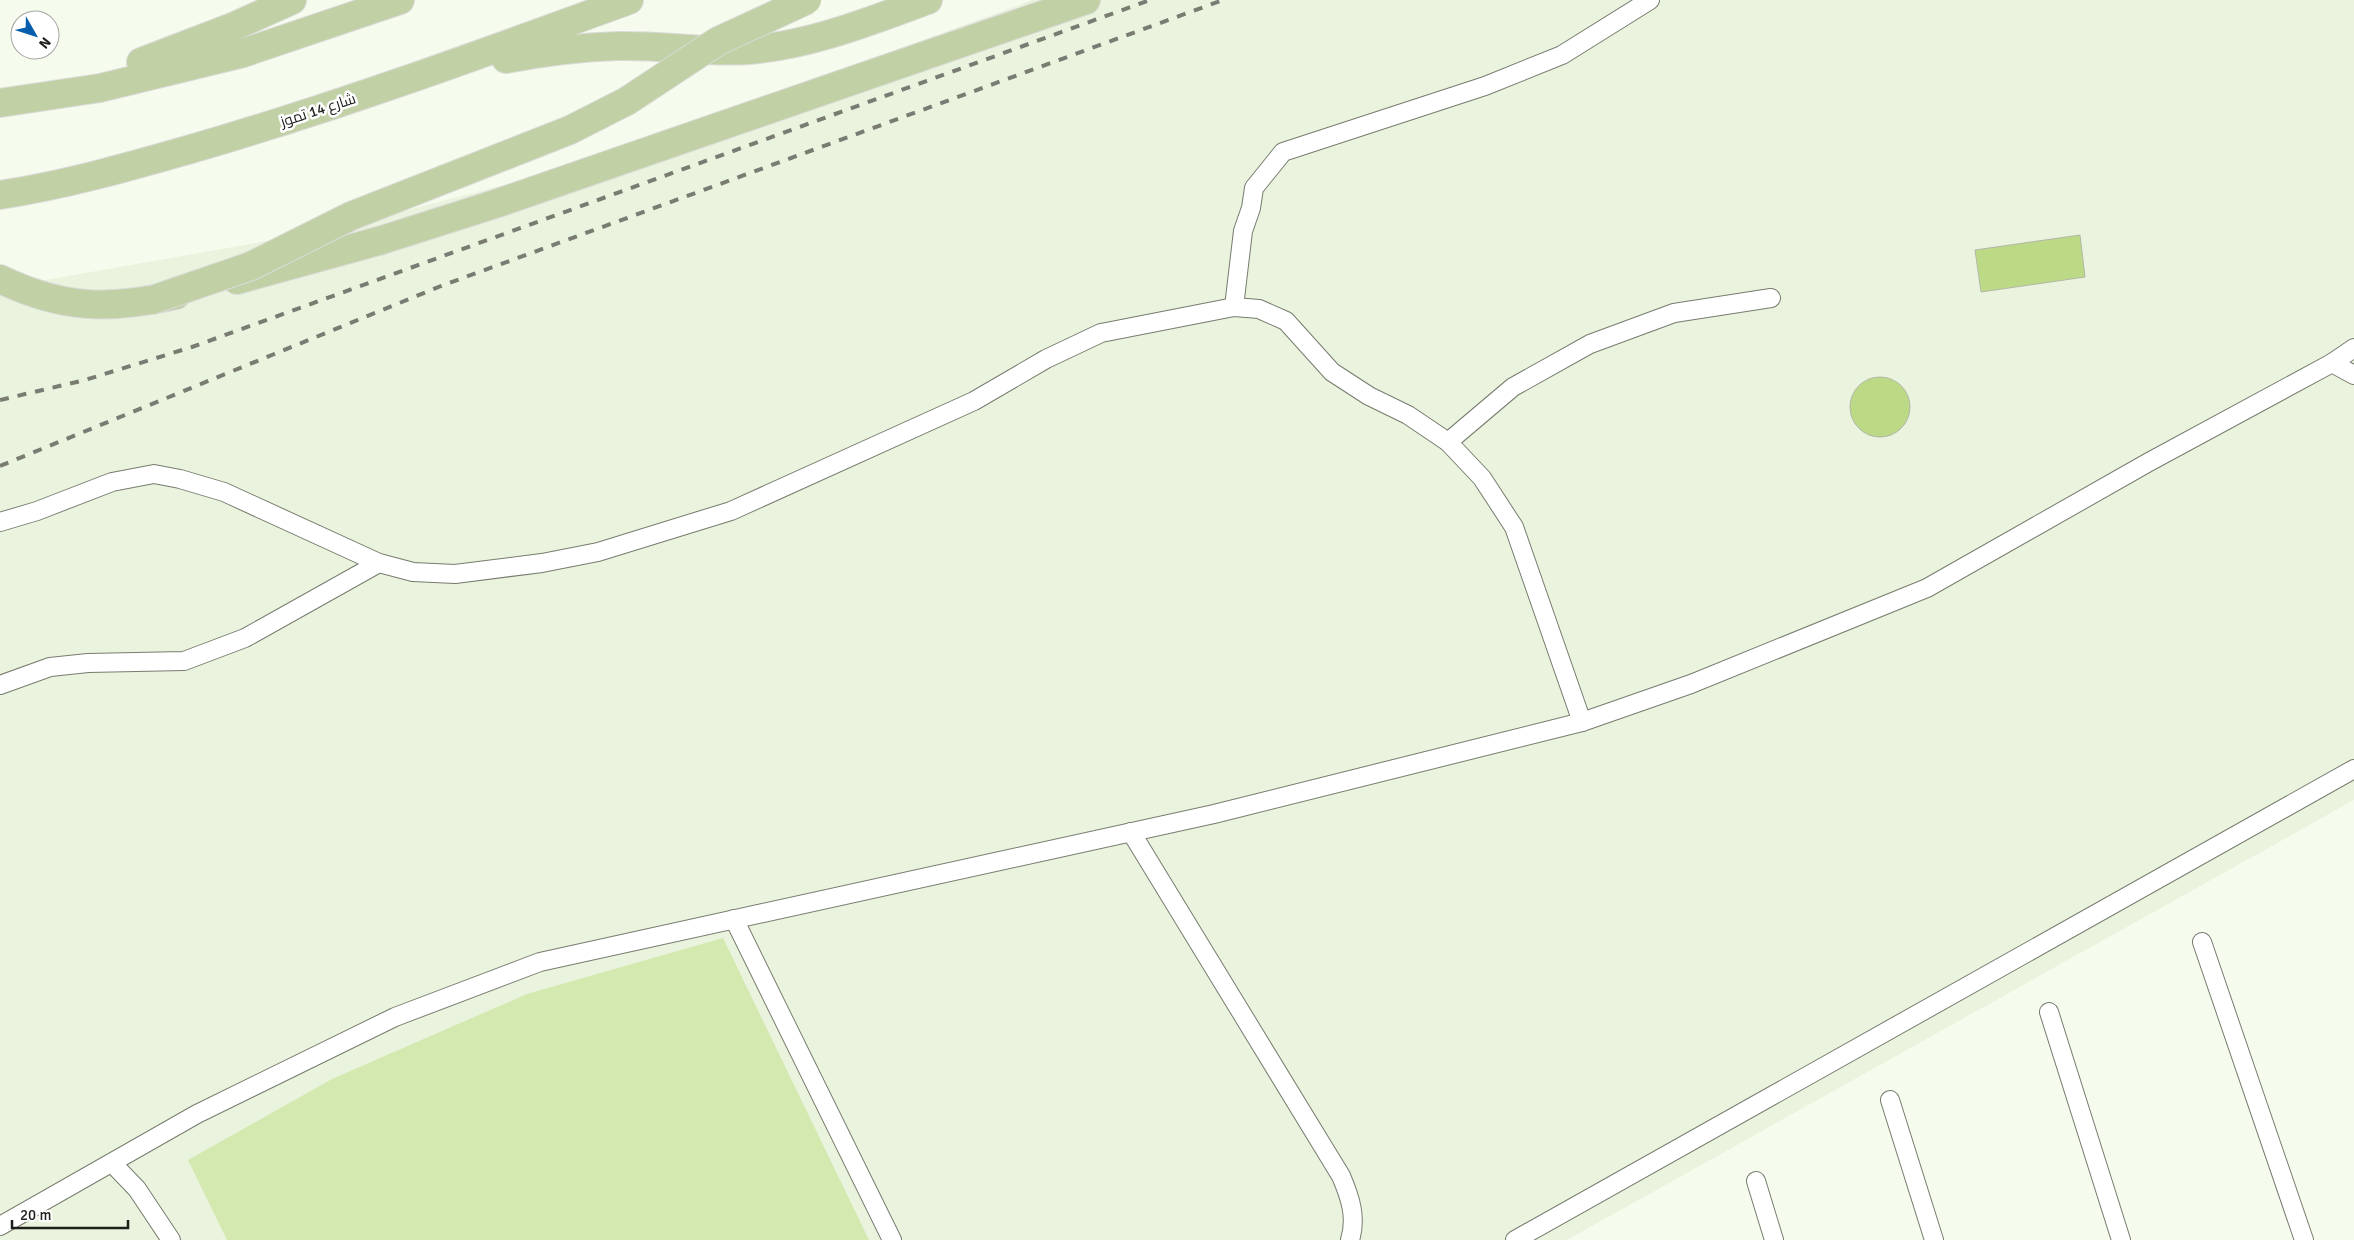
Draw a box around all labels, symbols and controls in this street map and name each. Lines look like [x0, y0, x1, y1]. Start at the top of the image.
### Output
north arrow [10, 10, 60, 60]
text: N [35, 34, 54, 52]
street label: شارع 14 تموز [277, 89, 359, 133]
scale bar [12, 1198, 129, 1230]
text: 20 m [20, 1206, 51, 1224]

